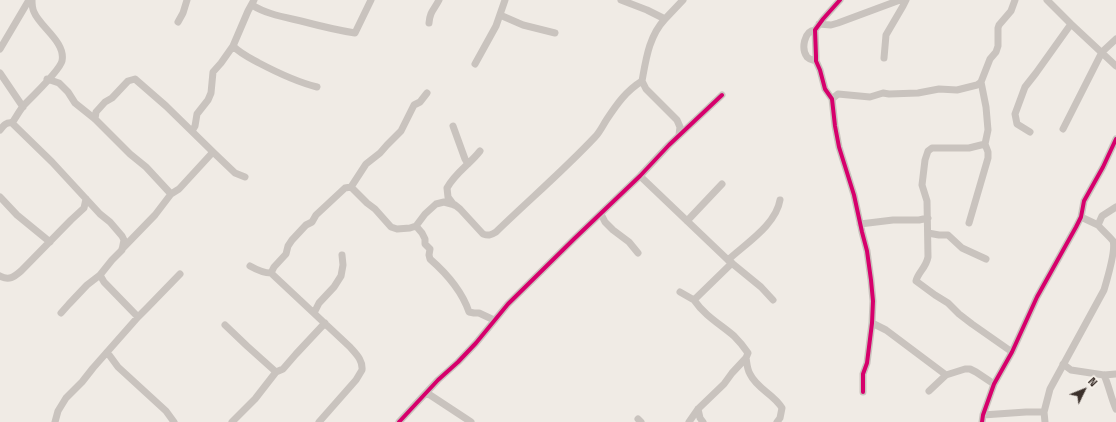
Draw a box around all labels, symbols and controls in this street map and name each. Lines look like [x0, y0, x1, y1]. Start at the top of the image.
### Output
north arrow [1064, 370, 1104, 410]
text: N [1084, 374, 1101, 390]

